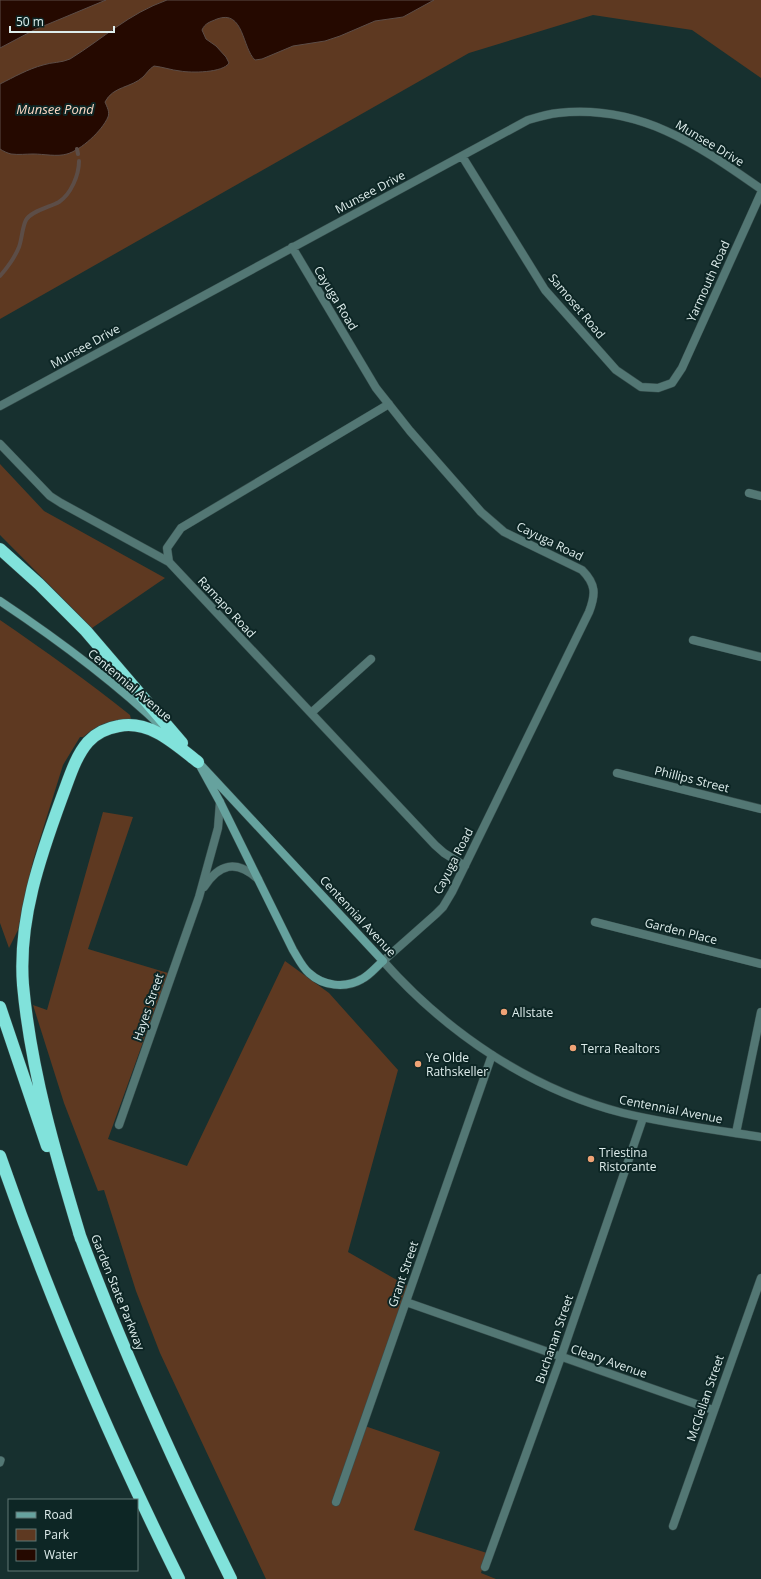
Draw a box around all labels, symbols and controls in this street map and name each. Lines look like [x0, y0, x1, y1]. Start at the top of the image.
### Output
scale bar [10, 8, 114, 34]
text: 50 m [16, 13, 44, 30]
water label: Munsee Pond [16, 100, 94, 118]
street label: Munsee Drive [673, 116, 748, 170]
street label: Munsee Drive [332, 166, 408, 218]
street label: Yarmouth Road [682, 238, 734, 324]
street label: Cayuga Road [310, 263, 362, 333]
street label: Samoset Road [545, 270, 609, 342]
street label: Munsee Drive [47, 320, 123, 372]
street label: Cayuga Road [514, 517, 586, 565]
street label: Ramapo Road [194, 573, 260, 641]
street label: Centennial Avenue [84, 645, 176, 725]
street label: Phillips Street [653, 762, 731, 796]
street label: Cayuga Road [429, 825, 477, 897]
street label: Centennial Avenue [316, 872, 400, 960]
street label: Garden Place [643, 914, 719, 948]
street label: Hayes Street [128, 971, 168, 1043]
place label: Allstate [512, 1004, 554, 1021]
marker: Allstate [499, 1007, 509, 1017]
place label: Terra Realtors [581, 1040, 660, 1057]
marker: Terra Realtors [568, 1043, 578, 1053]
place label: Ye Olde Rathskeller [426, 1049, 488, 1080]
marker: Ye Olde Rathskeller [413, 1059, 423, 1069]
street label: Centennial Avenue [618, 1091, 724, 1127]
place label: Triestina Ristorante [599, 1144, 657, 1175]
marker: Triestina Ristorante [586, 1154, 596, 1164]
street label: Garden State Parkway [87, 1232, 149, 1353]
street label: Grant Street [384, 1239, 422, 1309]
street label: Buchanan Street [531, 1292, 577, 1386]
street label: Cleary Avenue [569, 1340, 650, 1382]
street label: McClellan Street [682, 1352, 728, 1444]
legend [8, 1499, 138, 1571]
text: Road [44, 1506, 73, 1523]
text: Park [44, 1526, 70, 1543]
text: Water [44, 1546, 78, 1563]

